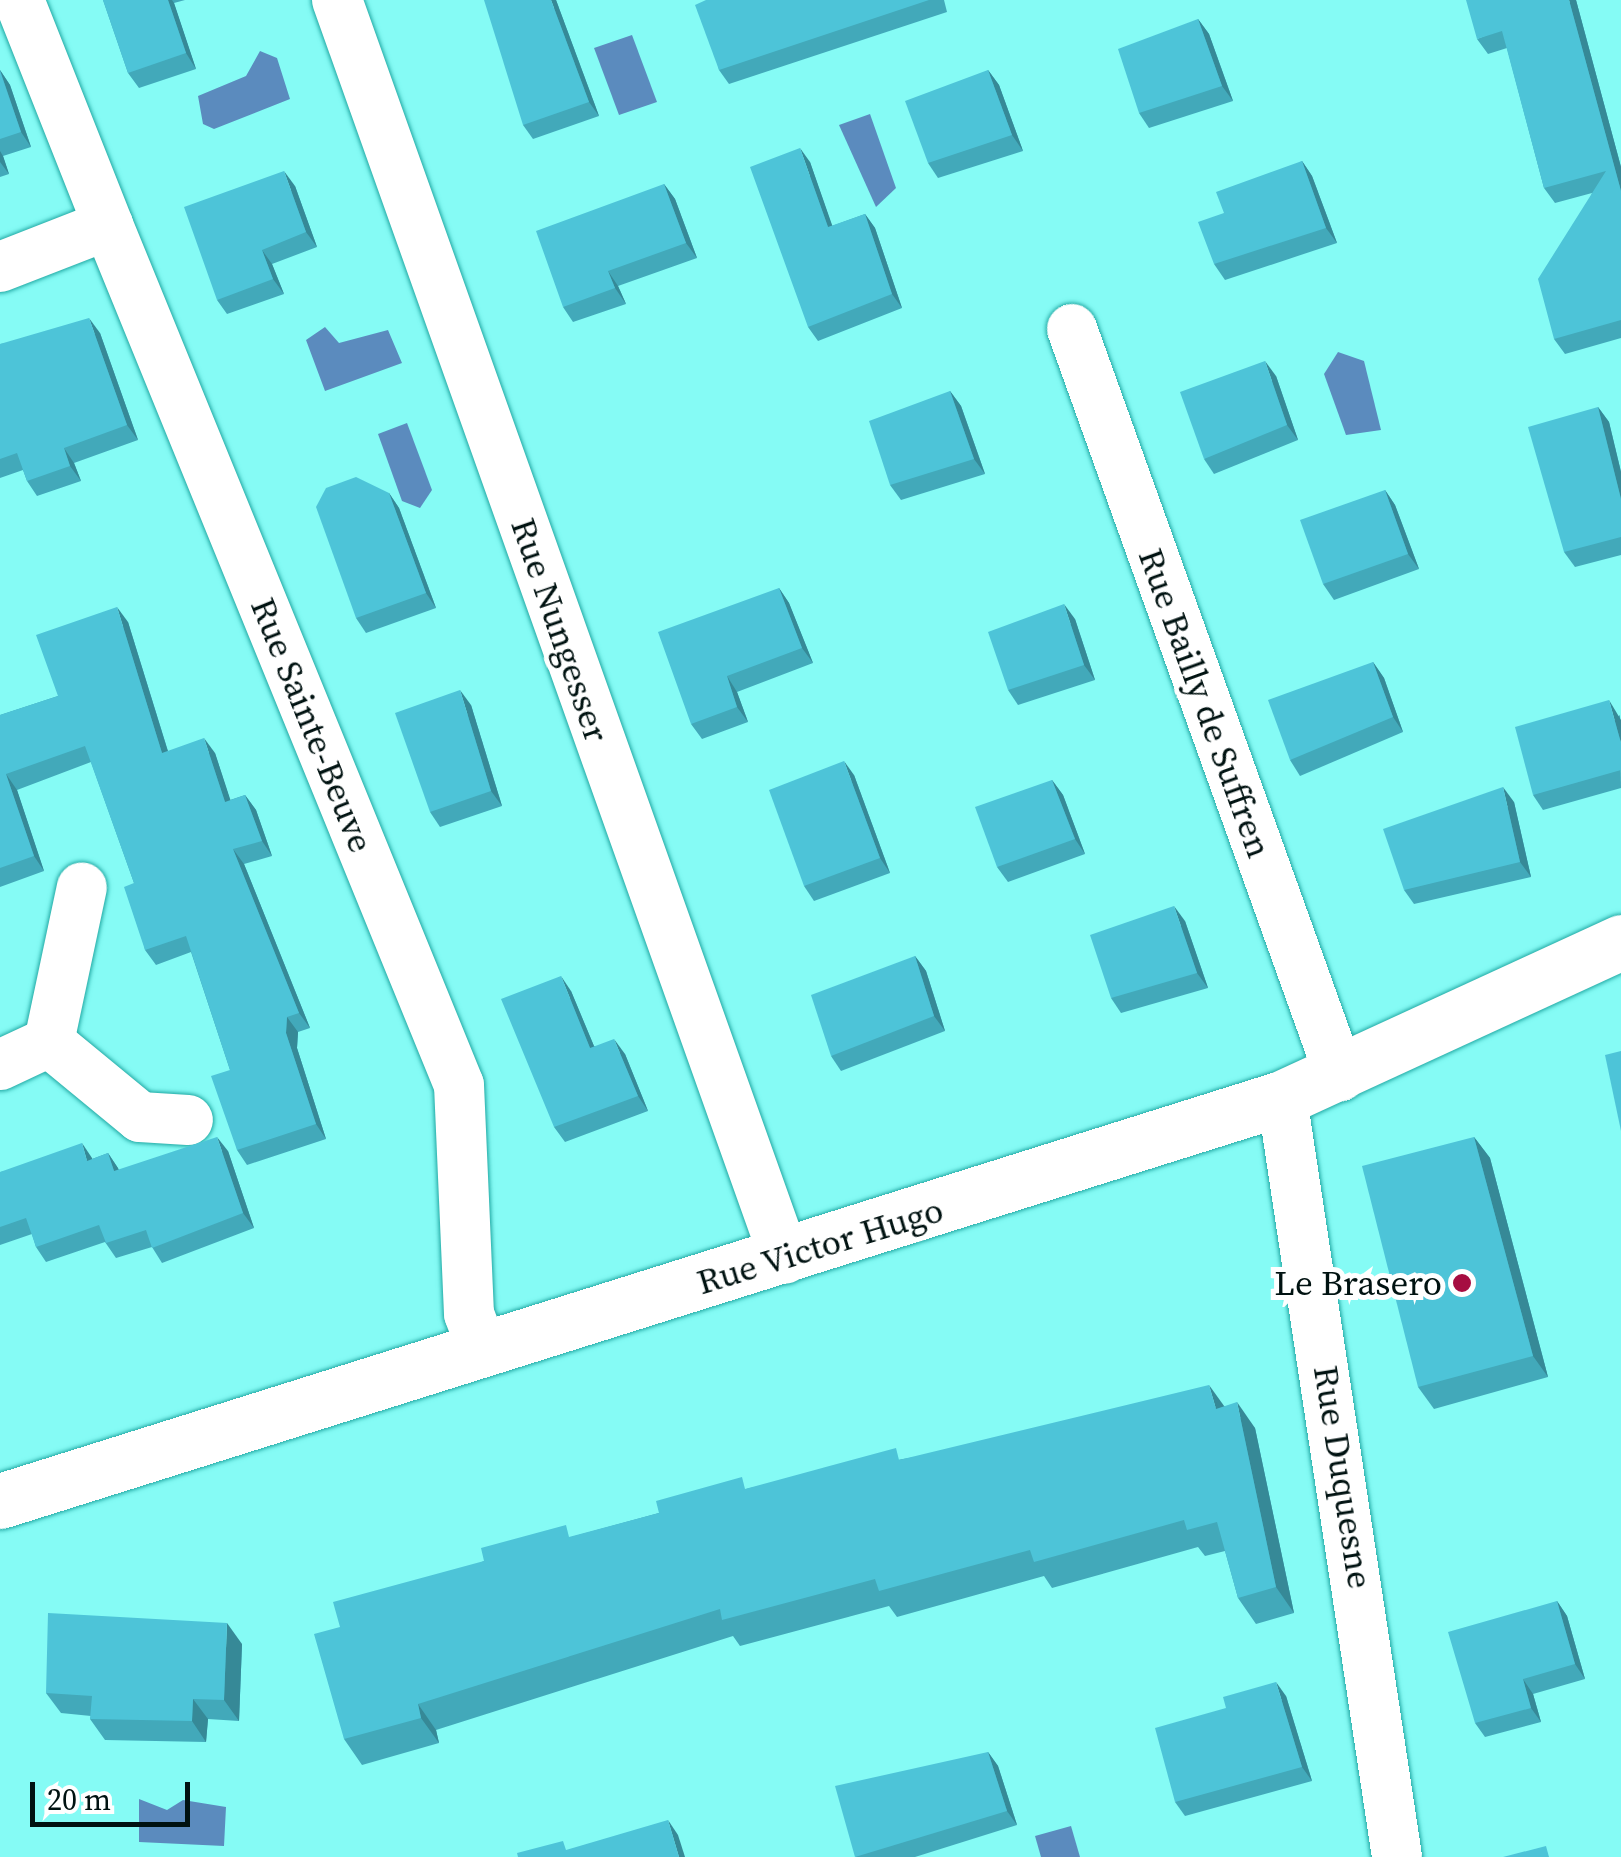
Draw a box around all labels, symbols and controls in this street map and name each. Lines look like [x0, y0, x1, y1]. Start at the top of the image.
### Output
street label: Rue Nungesser [502, 513, 618, 747]
street label: Rue Bailly de Suffren [1130, 543, 1280, 863]
street label: Rue Sainte-Beuve [242, 592, 382, 858]
street label: Rue Victor Hugo [691, 1188, 949, 1304]
place label: Le Brasero [1274, 1262, 1442, 1304]
marker: Le Brasero [1451, 1272, 1473, 1294]
street label: Rue Duquesne [1305, 1363, 1381, 1591]
scale bar [35, 1762, 195, 1824]
text: 20 m [47, 1779, 111, 1820]

